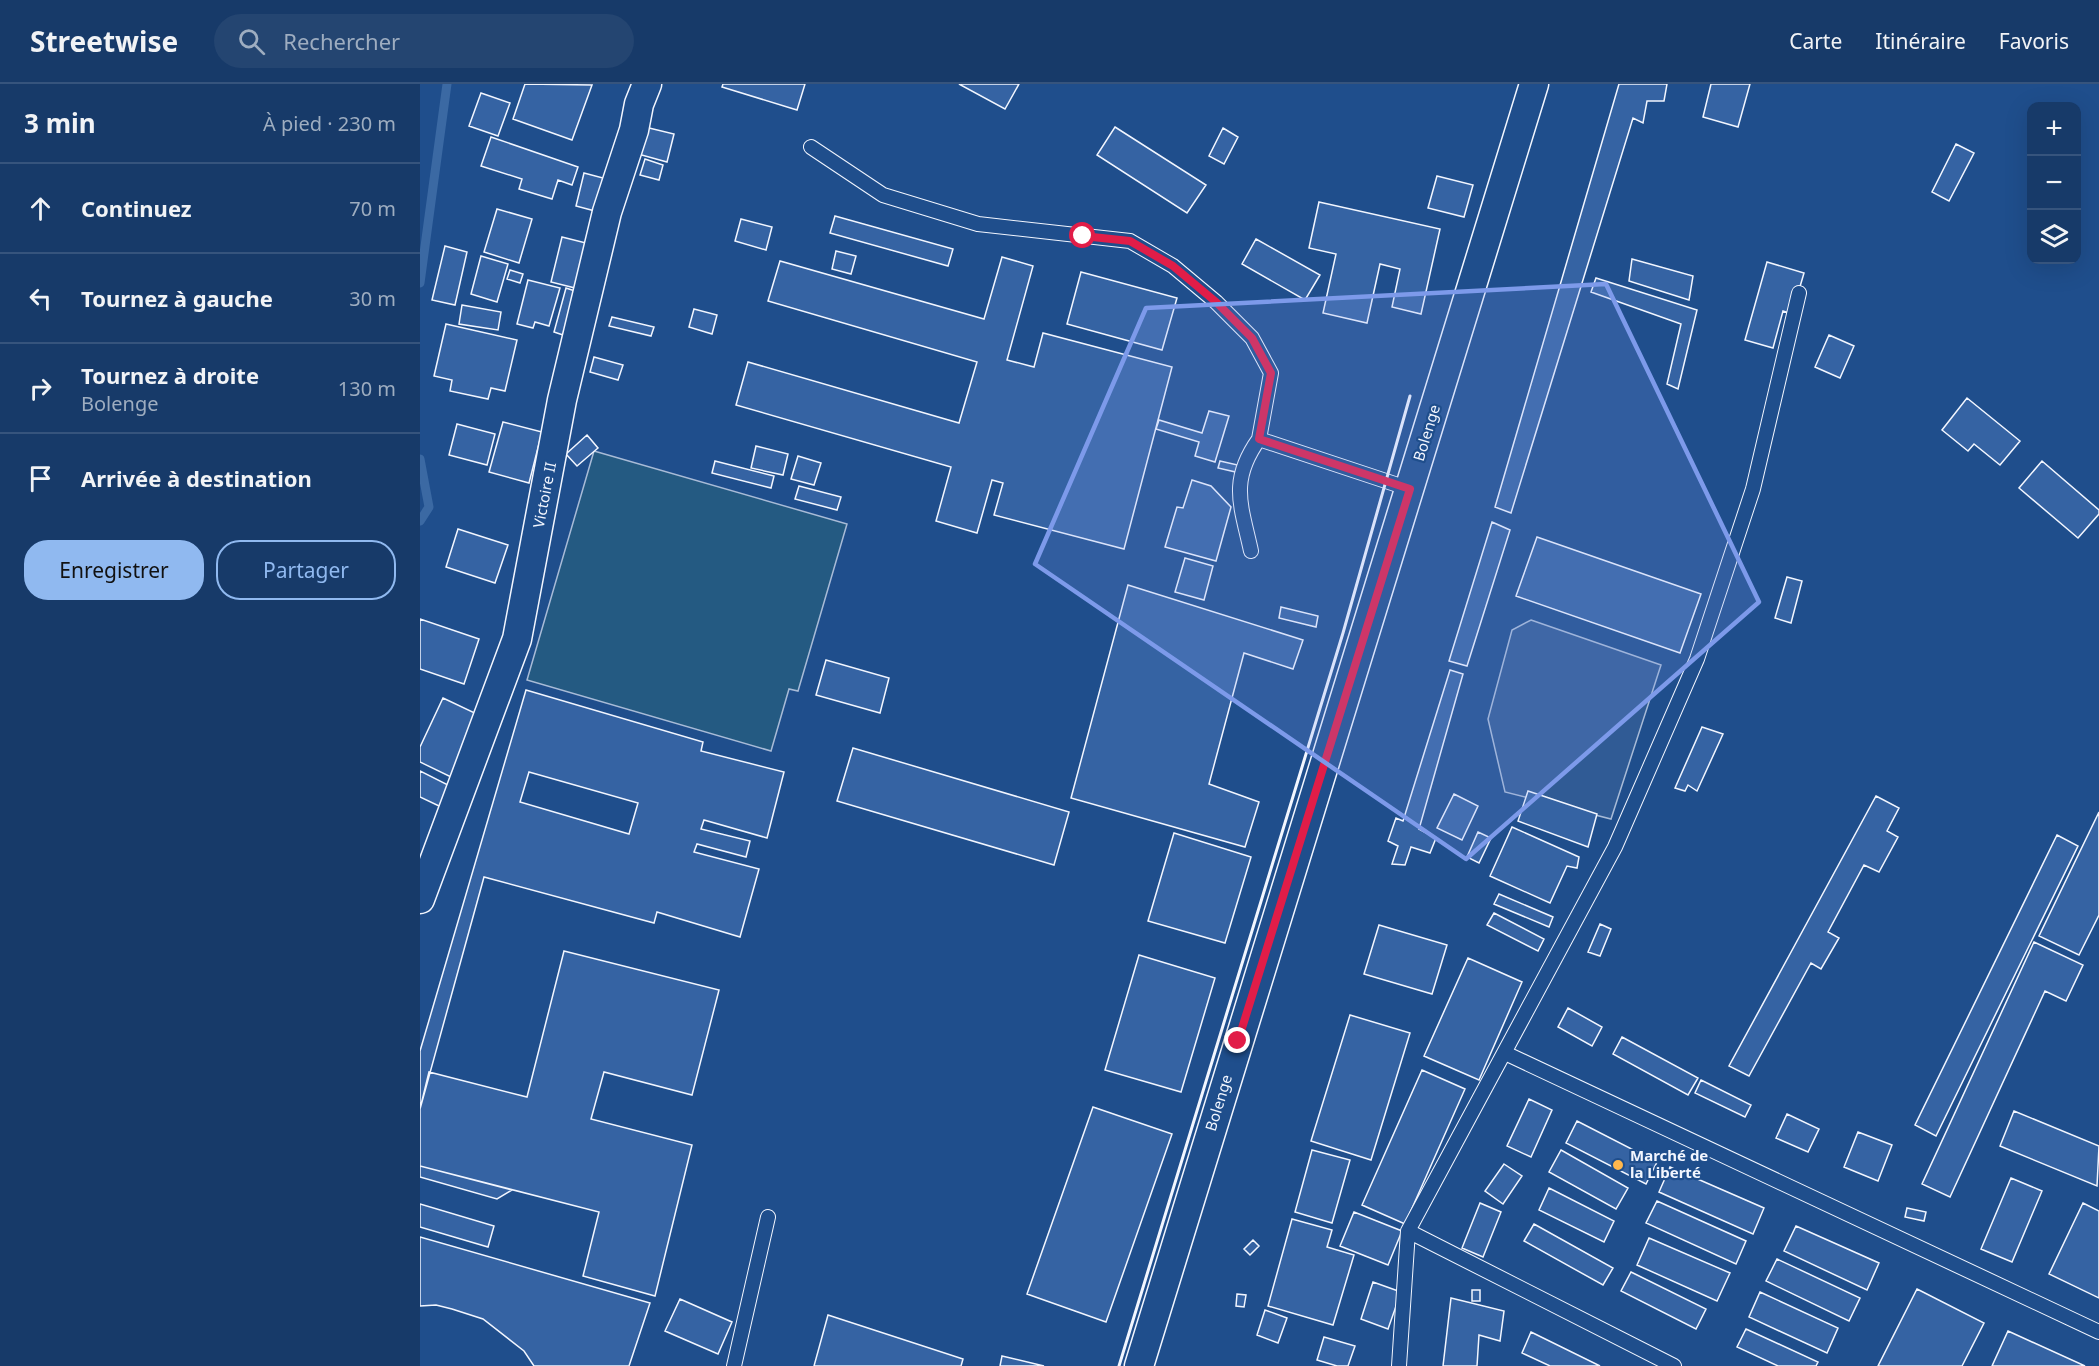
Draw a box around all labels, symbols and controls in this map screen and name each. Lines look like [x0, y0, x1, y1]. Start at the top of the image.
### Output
search box [214, 14, 634, 68]
text: Streetwise [30, 22, 178, 60]
icon: search [235, 25, 268, 58]
text: Rechercher [283, 26, 400, 56]
text: Carte [1789, 27, 1842, 55]
text: Itinéraire [1875, 27, 1966, 55]
text: Favoris [1999, 27, 2069, 55]
map controls [2027, 102, 2081, 264]
button: + [2027, 102, 2081, 156]
text: 3 min [24, 105, 96, 141]
text: À pied · 230 m [263, 110, 396, 137]
button: − [2027, 156, 2081, 210]
icon: ahead [24, 192, 57, 225]
text: Continuez [81, 193, 192, 223]
text: 70 m [349, 195, 396, 222]
button: layers [2027, 210, 2081, 264]
route start [1069, 222, 1095, 248]
icon: left [24, 282, 57, 315]
text: Tournez à gauche [81, 283, 273, 313]
text: 30 m [349, 285, 396, 312]
text: Tournez à droite [81, 360, 259, 390]
icon: right [24, 372, 57, 405]
text: 130 m [338, 375, 396, 402]
text: Bolenge [81, 390, 158, 417]
street label: Bolenge [1408, 402, 1444, 463]
street label: Victoire II [528, 460, 560, 530]
icon: arrive [24, 462, 57, 495]
text: Arrivée à destination [81, 463, 312, 493]
button: Enregistrer [24, 540, 204, 600]
button: Partager [216, 540, 396, 600]
route end [1224, 1027, 1250, 1053]
street label: Bolenge [1200, 1072, 1236, 1133]
place label: Marché de la Liberté [1630, 1145, 1708, 1182]
marker: Marché de la Liberté [1611, 1158, 1625, 1172]

